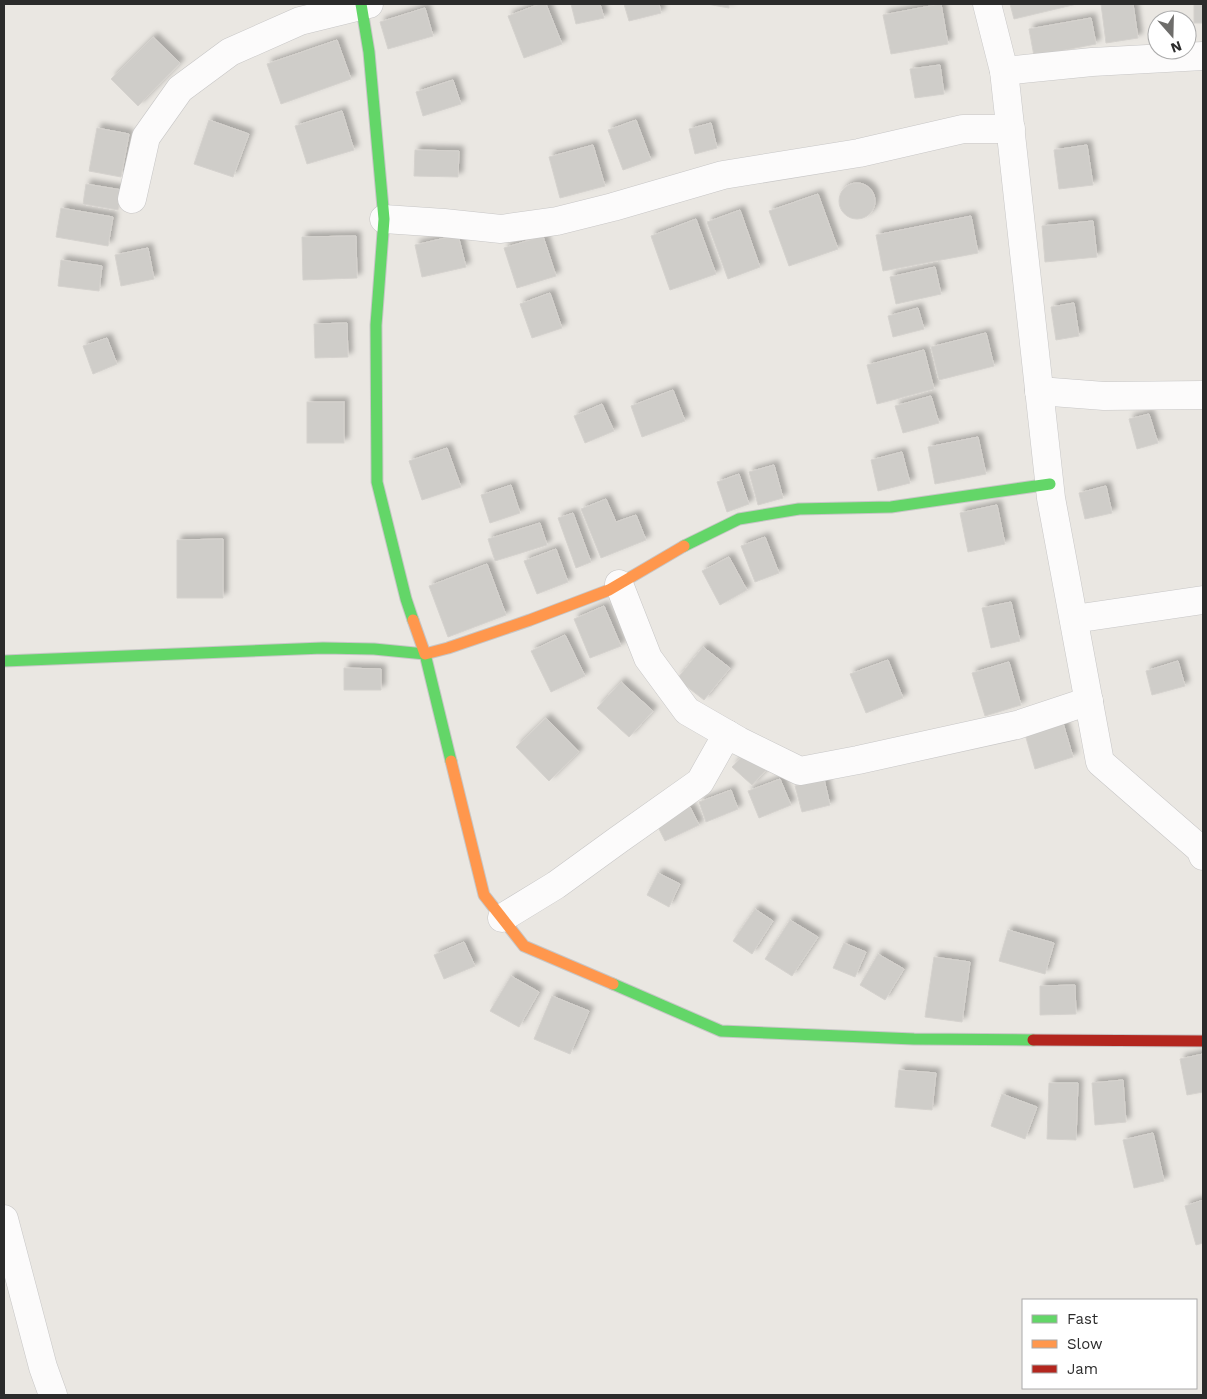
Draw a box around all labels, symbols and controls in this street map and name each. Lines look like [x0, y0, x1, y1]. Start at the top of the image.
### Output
north arrow [1147, 10, 1197, 60]
text: N [1169, 38, 1184, 57]
legend [1022, 1299, 1197, 1389]
text: Fast [1067, 1310, 1099, 1328]
text: Slow [1067, 1335, 1103, 1353]
text: Jam [1067, 1360, 1098, 1378]

